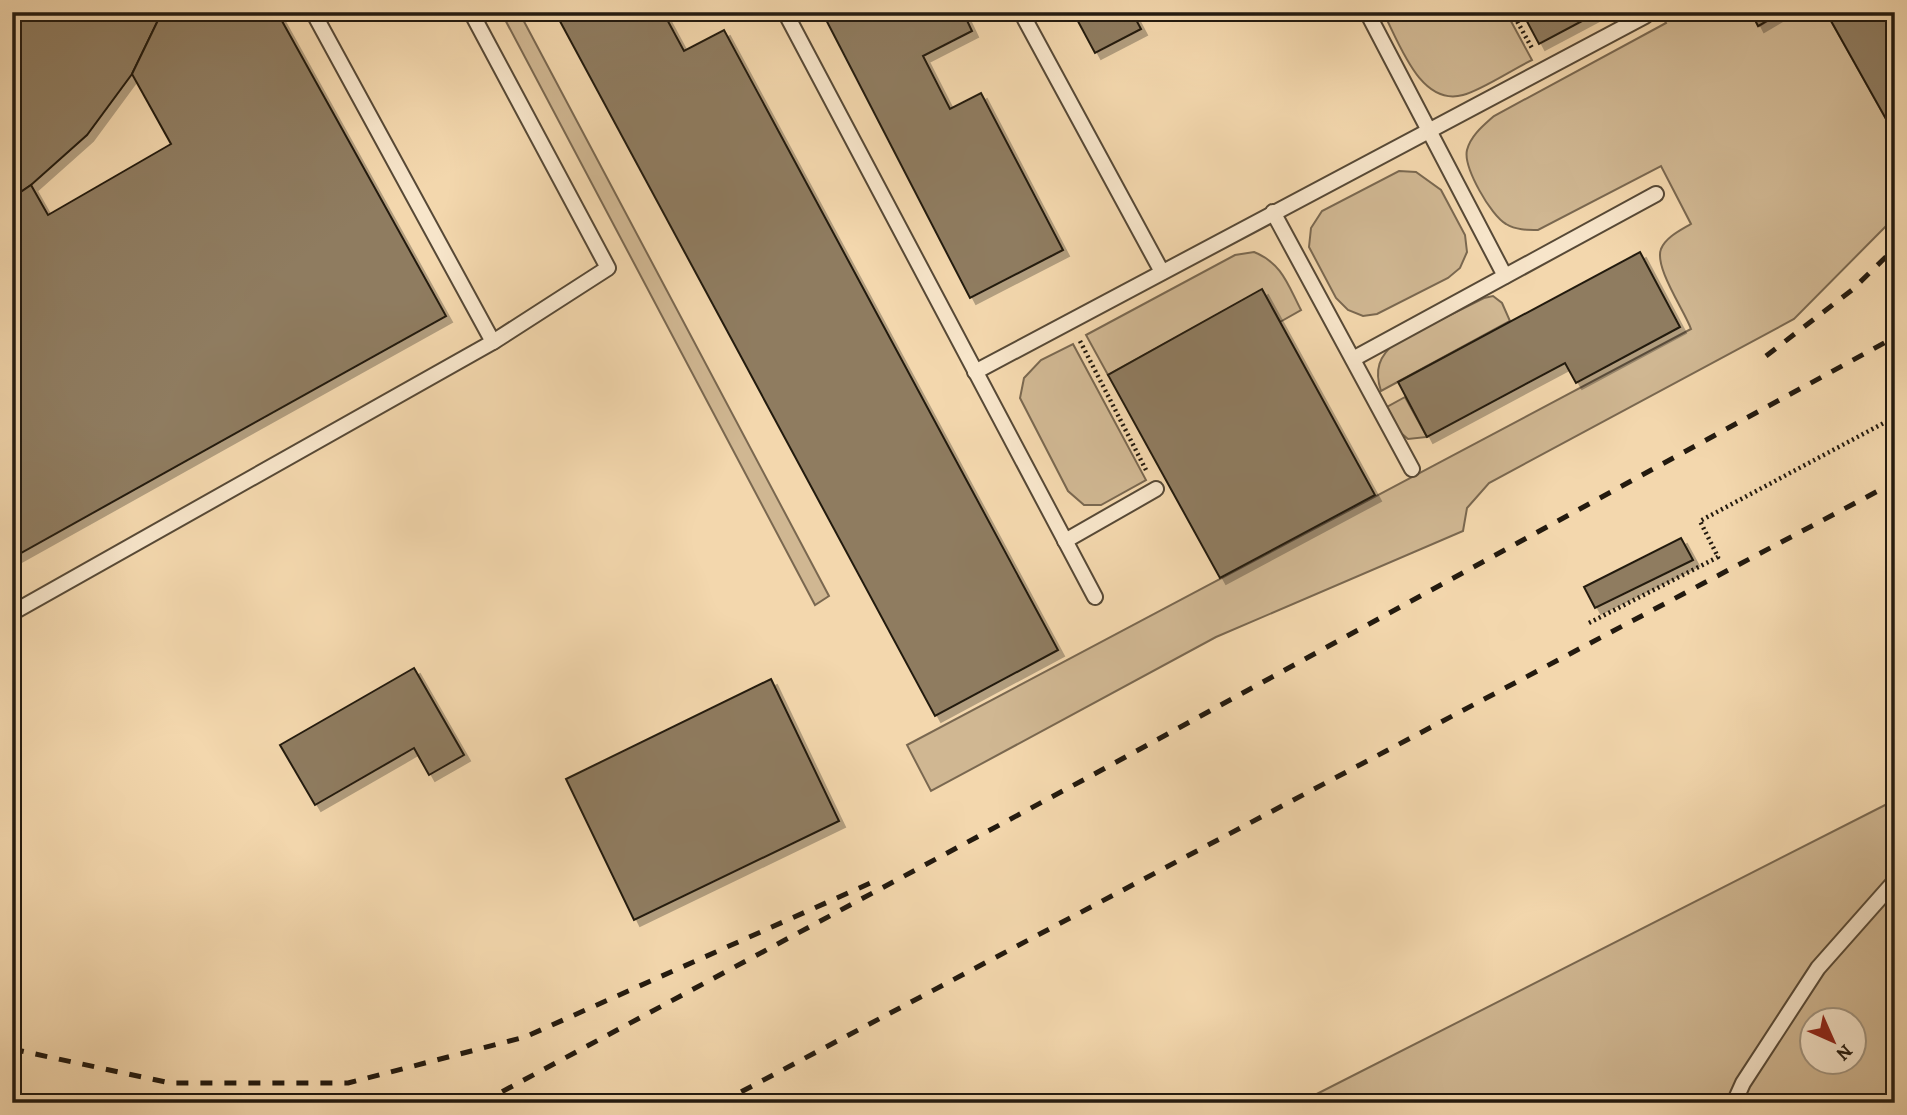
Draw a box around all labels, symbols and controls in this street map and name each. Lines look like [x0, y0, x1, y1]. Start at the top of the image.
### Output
north arrow [1798, 1006, 1868, 1076]
text: N [1830, 1038, 1858, 1067]

